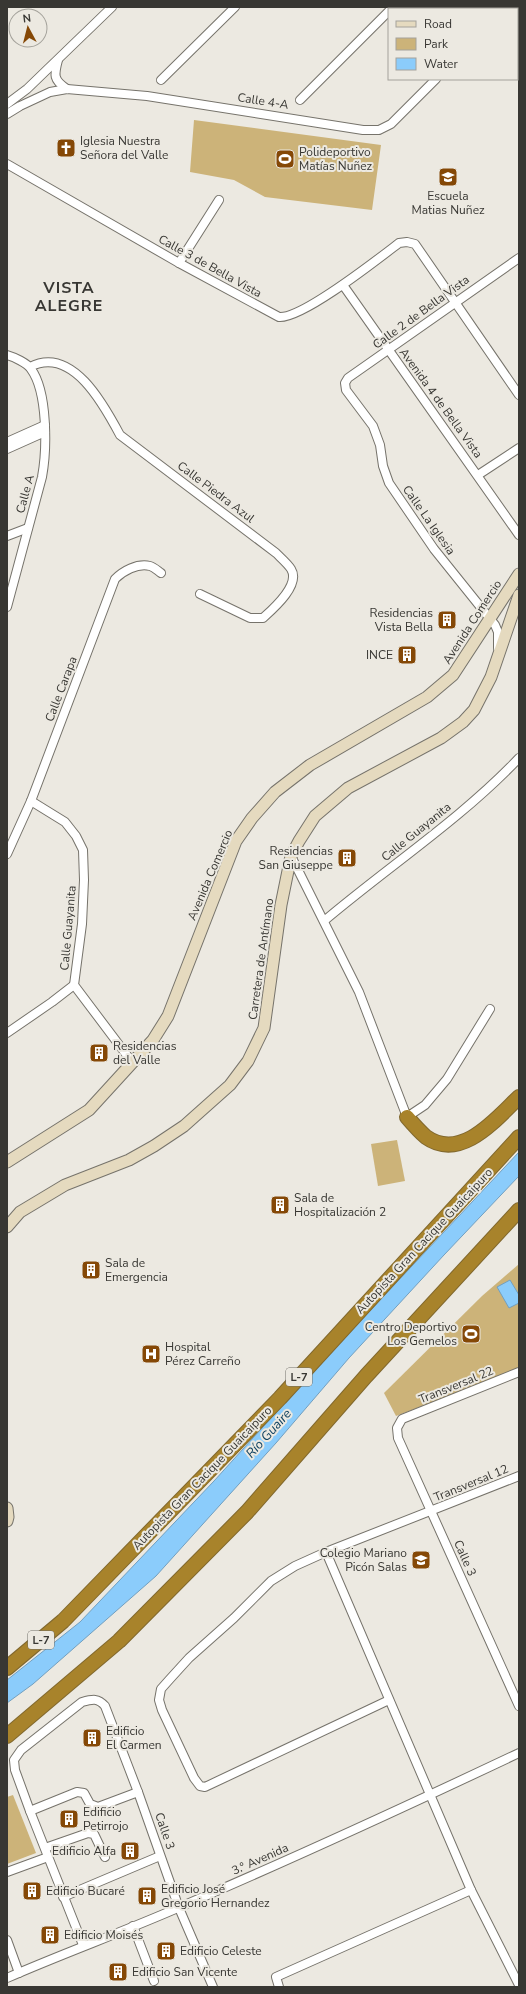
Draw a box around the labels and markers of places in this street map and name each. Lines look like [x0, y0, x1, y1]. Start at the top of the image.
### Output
place label: Iglesia Nuestra Señora del Valle [80, 133, 168, 163]
church icon: Iglesia Nuestra Señora del Valle [55, 137, 77, 159]
place label: Polideportivo Matías Nuñez [299, 144, 373, 174]
sports icon: Polideportivo Matías Nuñez [274, 148, 296, 170]
school or university icon: Escuela Matias Nuñez [437, 166, 459, 188]
place label: Escuela Matias Nuñez [411, 188, 485, 218]
place label: Residencias Vista Bella [370, 605, 433, 635]
building icon: Residencias Vista Bella [436, 609, 458, 631]
building icon: INCE [396, 644, 418, 666]
place label: INCE [366, 647, 393, 663]
place label: Residencias San Giuseppe [259, 843, 333, 873]
building icon: Residencias San Giuseppe [336, 847, 358, 869]
place label: Residencias del Valle [113, 1038, 177, 1068]
building icon: Residencias del Valle [88, 1042, 110, 1064]
place label: Sala de Hospitalización 2 [294, 1190, 386, 1220]
building icon: Sala de Hospitalización 2 [269, 1194, 291, 1216]
place label: Sala de Emergencia [105, 1255, 168, 1285]
building icon: Sala de Emergencia [80, 1259, 102, 1281]
place label: Centro Deportivo Los Gemelos [365, 1319, 457, 1349]
sports icon: Centro Deportivo Los Gemelos [460, 1323, 482, 1345]
place label: Hospital Pérez Carreño [165, 1339, 241, 1369]
hospital icon: Hospital Pérez Carreño [140, 1343, 162, 1365]
place label: Colegio Mariano Picón Salas [320, 1545, 407, 1575]
school or university icon: Colegio Mariano Picón Salas [410, 1549, 432, 1571]
place label: Edificio El Carmen [106, 1723, 162, 1753]
building icon: Edificio El Carmen [81, 1727, 103, 1749]
place label: Edificio Petirrojo [83, 1804, 129, 1834]
building icon: Edificio Petirrojo [58, 1808, 80, 1830]
building icon: Edificio Alfa [119, 1840, 141, 1862]
place label: Edificio Alfa [52, 1843, 116, 1859]
building icon: Edificio Bucaré [21, 1880, 43, 1902]
place label: Edificio José Gregorio Hernandez [161, 1881, 270, 1911]
place label: Edificio Bucaré [46, 1883, 125, 1899]
building icon: Edificio José Gregorio Hernandez [136, 1885, 158, 1907]
building icon: Edificio Moisés [39, 1924, 61, 1946]
place label: Edificio Moisés [64, 1927, 143, 1943]
building icon: Edificio Celeste [155, 1940, 177, 1962]
place label: Edificio Celeste [180, 1943, 262, 1959]
building icon: Edificio San Vicente [107, 1961, 129, 1983]
place label: Edificio San Vicente [132, 1964, 237, 1980]

